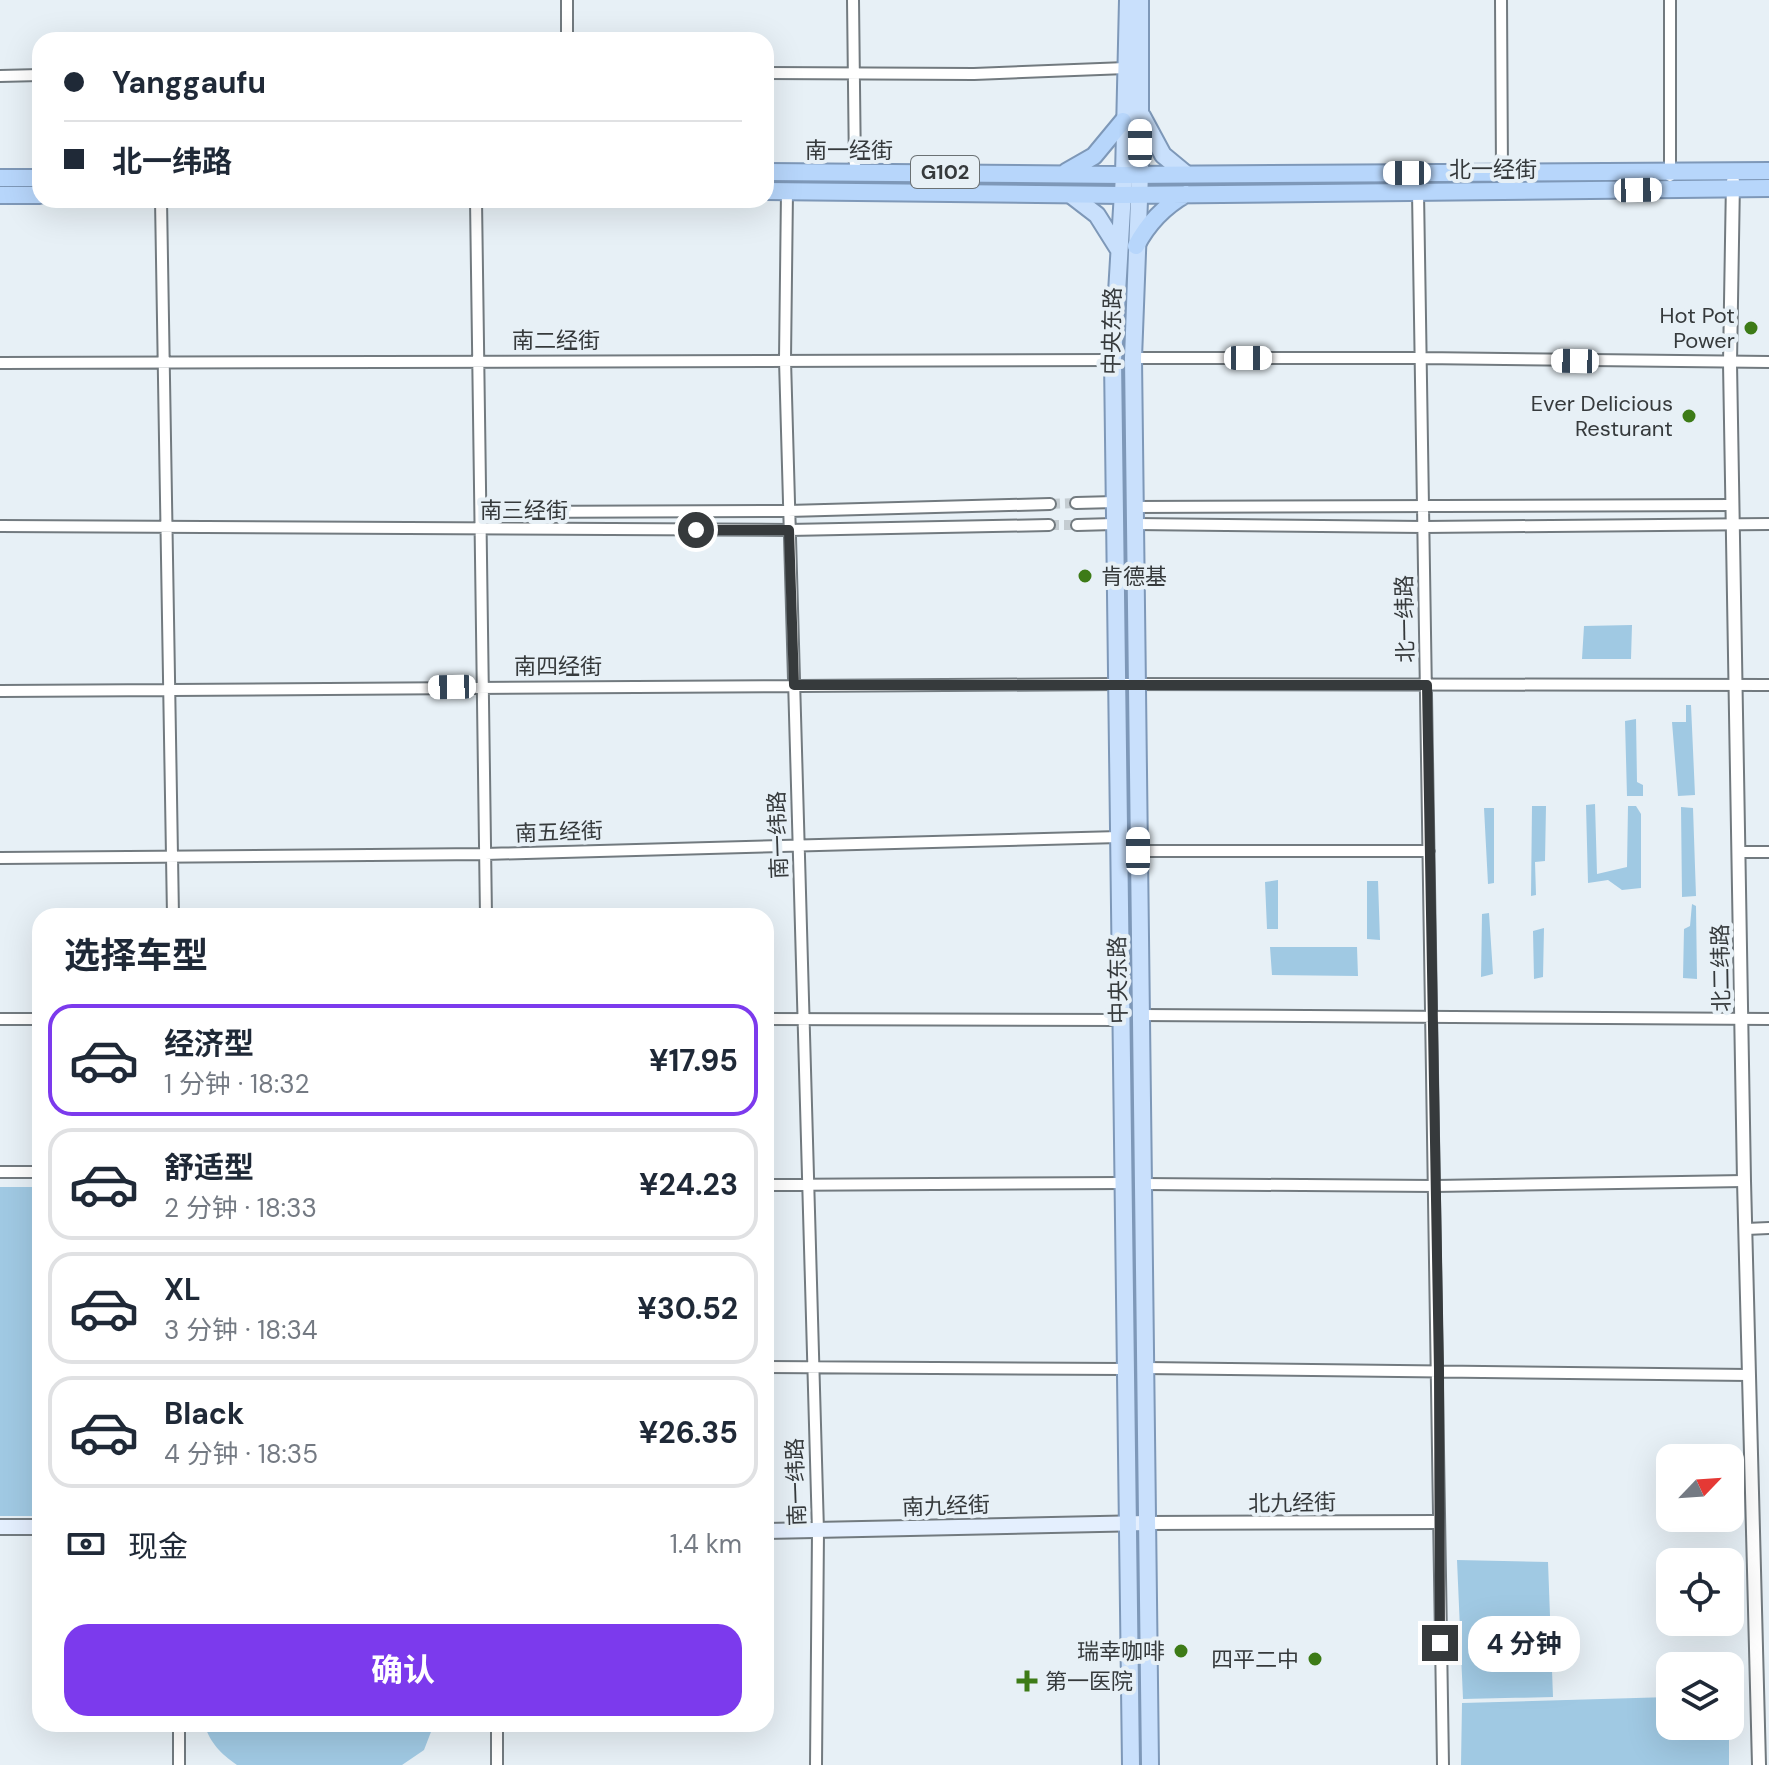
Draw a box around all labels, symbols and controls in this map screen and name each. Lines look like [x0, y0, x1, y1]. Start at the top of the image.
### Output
text: Yanggaufu [112, 63, 266, 102]
car [1128, 119, 1152, 167]
street label: 南一经街 [805, 136, 893, 165]
text: 北一纬路 [112, 142, 232, 181]
street label: 北一经街 [1449, 155, 1537, 184]
road number: G102 [911, 156, 979, 188]
car [1383, 161, 1431, 185]
car [1614, 178, 1662, 202]
street label: 中央东路 [1097, 287, 1127, 375]
place label: Hot Pot Power [1660, 301, 1735, 355]
marker: Hot Pot Power [1742, 319, 1760, 337]
street label: 南二经街 [512, 326, 600, 355]
car [1224, 346, 1272, 370]
car [1551, 349, 1599, 373]
place label: Ever Delicious Resturant [1531, 389, 1673, 443]
marker: Ever Delicious Resturant [1680, 407, 1698, 425]
street label: 南三经街 [480, 496, 568, 525]
route start [678, 512, 714, 548]
place label: 肯德基 [1101, 562, 1167, 591]
marker: 肯德基 [1076, 567, 1094, 585]
street label: 北一纬路 [1390, 575, 1420, 663]
street label: 南四经街 [514, 652, 602, 681]
car [428, 675, 476, 699]
street label: 南一纬路 [762, 791, 794, 879]
street label: 南五经街 [515, 816, 603, 848]
car [1126, 827, 1150, 875]
street label: 北二纬路 [1706, 924, 1736, 1012]
text: 选择车型 [64, 932, 208, 979]
street label: 中央东路 [1103, 936, 1133, 1024]
icon: car [68, 1024, 140, 1096]
text: 经济型 [164, 1024, 254, 1063]
text: ¥17.95 [649, 1041, 738, 1080]
text: 1 分钟 · 18:32 [164, 1067, 310, 1101]
icon: car [68, 1148, 140, 1220]
text: 舒适型 [164, 1148, 254, 1187]
text: ¥24.23 [639, 1165, 738, 1204]
text: 2 分钟 · 18:33 [164, 1191, 317, 1225]
text: XL [164, 1270, 201, 1309]
icon: car [68, 1272, 140, 1344]
text: ¥30.52 [637, 1289, 738, 1328]
text: 3 分钟 · 18:34 [164, 1313, 318, 1347]
text: Black [164, 1394, 244, 1433]
icon: car [68, 1396, 140, 1468]
text: ¥26.35 [639, 1413, 738, 1452]
text: 4 分钟 · 18:35 [164, 1437, 318, 1471]
street label: 南一纬路 [780, 1438, 812, 1526]
north arrow [1656, 1444, 1744, 1532]
map controls [1656, 1444, 1744, 1740]
street label: 北九经街 [1248, 1488, 1336, 1518]
street label: 南九经街 [902, 1490, 990, 1522]
icon: cash [64, 1522, 108, 1566]
text: 现金 [128, 1527, 188, 1566]
text: 1.4 km [670, 1527, 742, 1561]
button: locate [1656, 1548, 1744, 1636]
callout: 4 分钟 [1468, 1615, 1580, 1671]
button: 确认 [64, 1624, 742, 1716]
route end [1422, 1625, 1458, 1661]
text: 4 分钟 [1486, 1627, 1562, 1661]
place label: 瑞幸咖啡 [1077, 1637, 1165, 1666]
marker: 瑞幸咖啡 [1172, 1642, 1190, 1660]
place label: 四平二中 [1211, 1645, 1299, 1674]
marker: 四平二中 [1306, 1650, 1324, 1668]
button: layers [1656, 1652, 1744, 1740]
place label: 第一医院 [1045, 1667, 1133, 1696]
marker: 第一医院 [1016, 1670, 1038, 1692]

